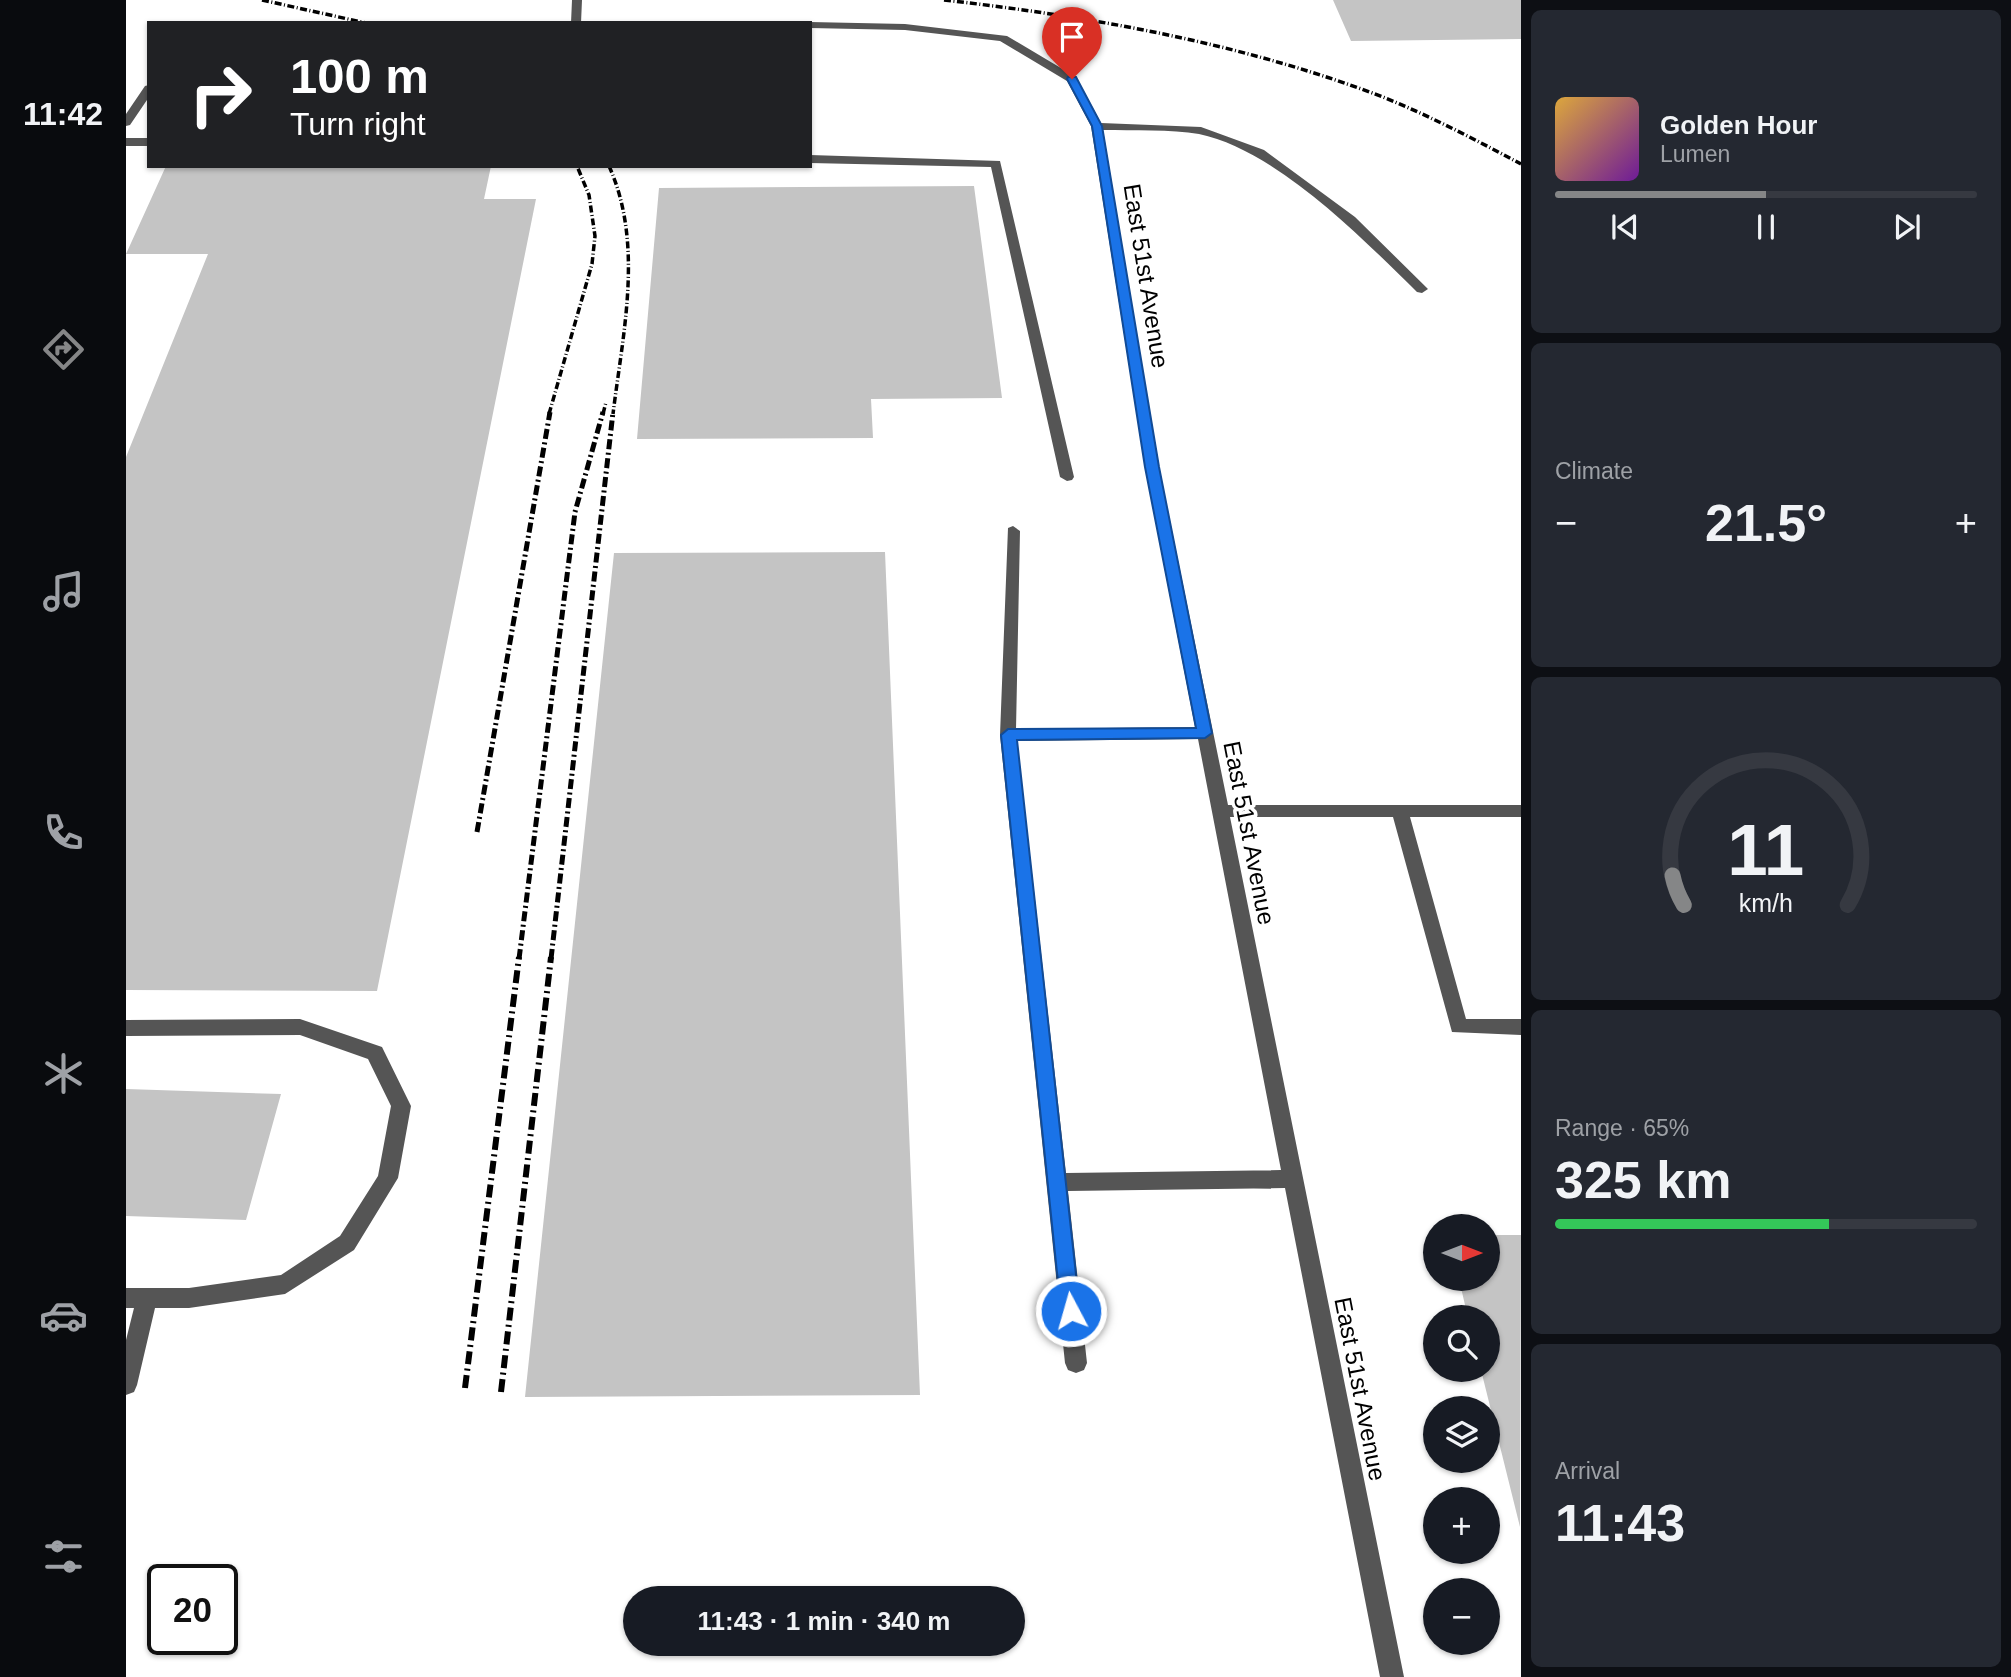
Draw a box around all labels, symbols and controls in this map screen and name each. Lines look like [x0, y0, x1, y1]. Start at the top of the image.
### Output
pin [1042, 7, 1102, 79]
icon: arrive [1053, 18, 1091, 56]
icon: right [175, 49, 266, 140]
text: 100 m [290, 49, 429, 103]
text: 11:42 [23, 96, 103, 132]
text: Turn right [290, 106, 426, 142]
text: Golden Hour [1660, 110, 1817, 140]
text: Lumen [1660, 141, 1730, 167]
street label: East 51st Avenue [1119, 182, 1174, 370]
icon: previous [1606, 208, 1644, 246]
icon: pause [1747, 208, 1785, 246]
icon: next [1888, 208, 1926, 246]
icon: directions [39, 325, 88, 374]
text: Climate [1555, 458, 1633, 484]
text: 21.5° [1705, 494, 1827, 552]
text: − [1555, 502, 1577, 544]
text: + [1955, 502, 1977, 544]
icon: music [39, 567, 88, 616]
street label: East 51st Avenue [1218, 739, 1281, 927]
icon: phone [39, 808, 88, 857]
text: 11 [1728, 809, 1804, 890]
text: km/h [1739, 888, 1793, 916]
icon: climate [39, 1049, 88, 1098]
text: Range · 65% [1555, 1115, 1689, 1141]
text: 325 km [1555, 1151, 1731, 1209]
north arrow [1423, 1214, 1500, 1292]
map controls [1423, 1214, 1500, 1655]
position arrow [1034, 1274, 1108, 1348]
icon: car [39, 1291, 88, 1340]
street label: East 51st Avenue [1329, 1295, 1392, 1483]
button: search [1423, 1305, 1500, 1382]
button: layers [1423, 1396, 1500, 1473]
text: Arrival [1555, 1458, 1620, 1484]
button: + [1423, 1487, 1500, 1564]
text: 11:43 [1555, 1494, 1685, 1552]
icon: filters [39, 1532, 88, 1581]
speed limit sign: 20 [147, 1564, 238, 1655]
button: − [1423, 1578, 1500, 1655]
text: 11:43 · 1 min · 340 m [698, 1606, 950, 1636]

